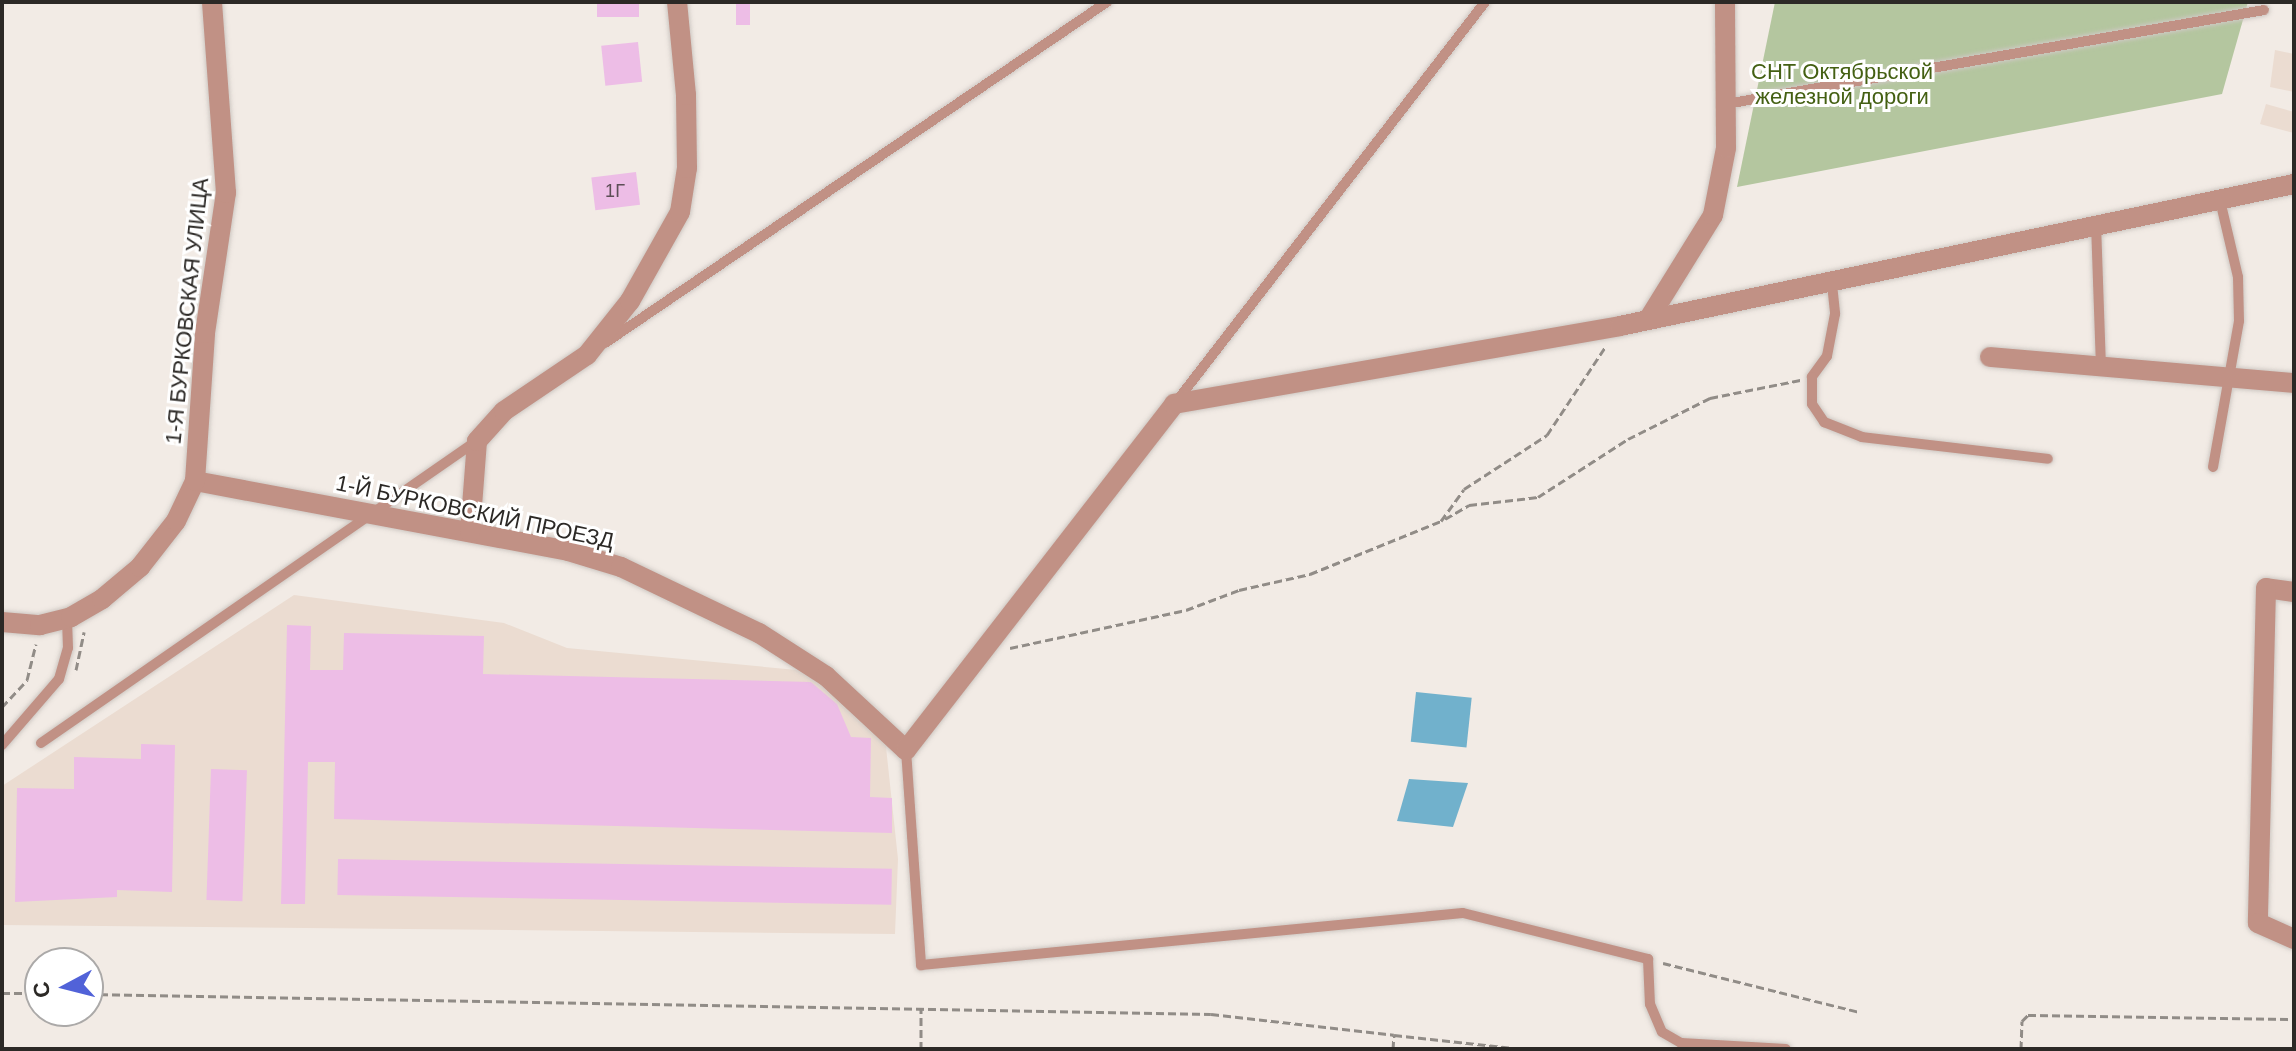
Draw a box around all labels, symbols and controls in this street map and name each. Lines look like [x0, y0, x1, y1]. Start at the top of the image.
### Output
park label: СНТ Октябрьской железной дороги [1751, 58, 1933, 110]
street label: 1-Я БУРКОВСКАЯ УЛИЦА [160, 177, 214, 445]
house number: 1Г [605, 180, 625, 202]
street label: 1-Й БУРКОВСКИЙ ПРОЕЗД [334, 470, 616, 554]
north arrow [24, 947, 104, 1027]
text: С [28, 980, 55, 999]

